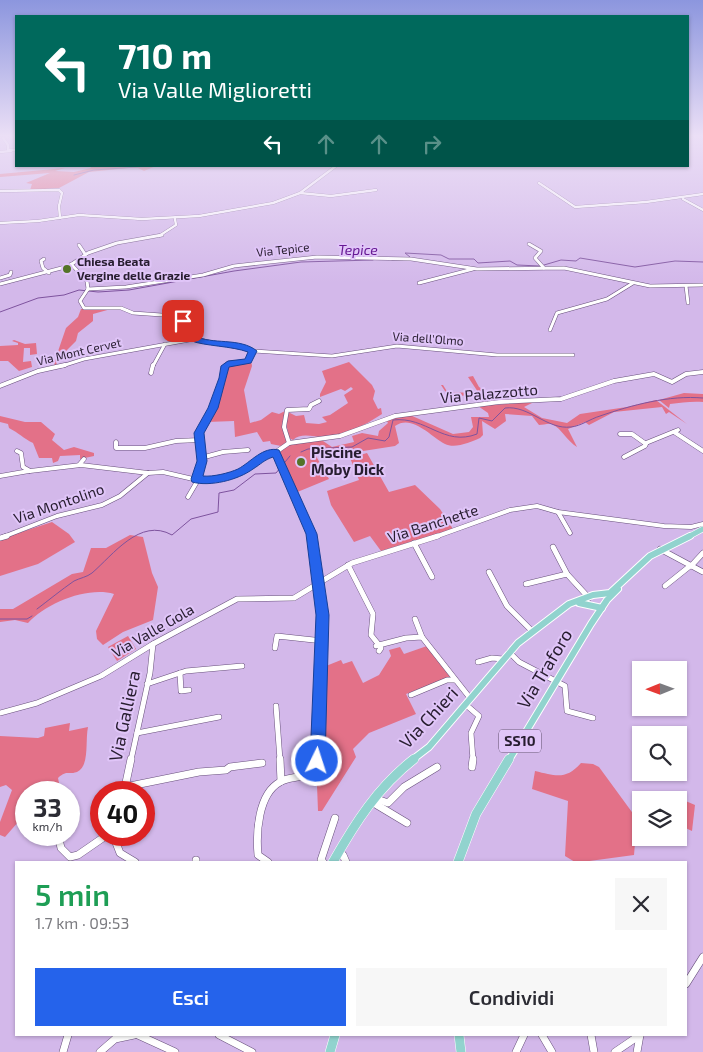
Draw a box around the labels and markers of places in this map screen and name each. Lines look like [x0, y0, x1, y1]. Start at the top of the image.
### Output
place label: Chiesa Beata Vergine delle Grazie [77, 254, 190, 282]
marker: Chiesa Beata Vergine delle Grazie [61, 263, 73, 275]
pin [162, 300, 204, 342]
place label: Piscine Moby Dick [311, 443, 385, 479]
marker: Piscine Moby Dick [295, 456, 307, 468]

